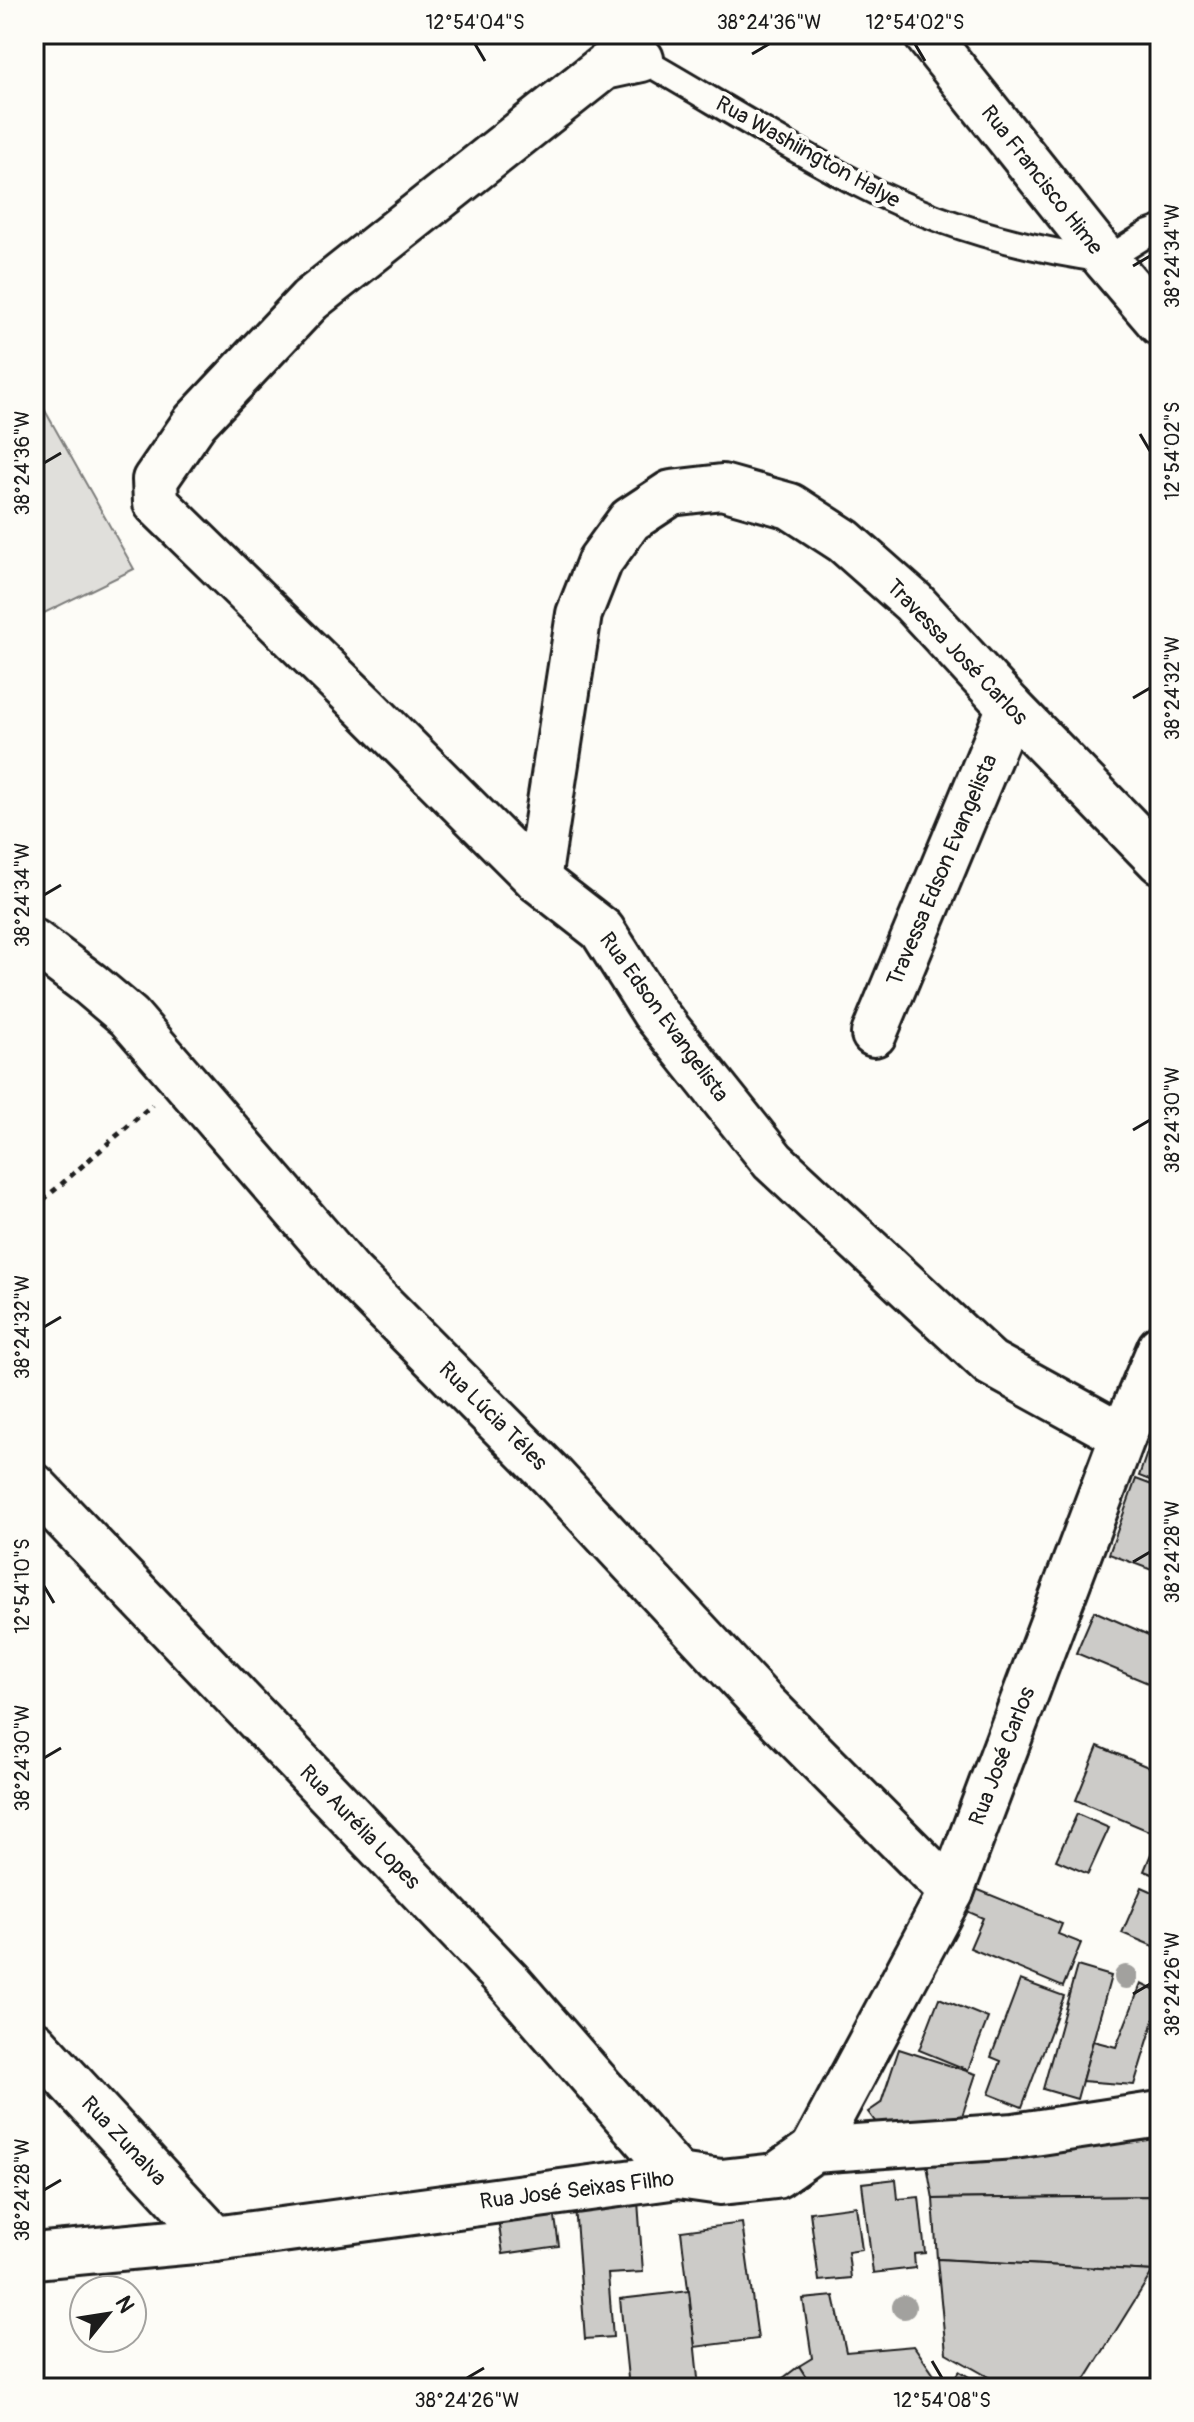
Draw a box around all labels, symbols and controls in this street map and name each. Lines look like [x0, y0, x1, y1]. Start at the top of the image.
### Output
text: 12°54'04"S [425, 10, 525, 35]
text: 38°24'36"W [717, 10, 821, 35]
text: 12°54'02"S [866, 10, 964, 35]
street label: Rua Washiington Halye [711, 90, 905, 214]
street label: Rua Francisco Hime [975, 100, 1109, 261]
text: 38°24'34"W [1160, 204, 1185, 308]
text: 12°54'02"S [1160, 402, 1185, 500]
text: 38°24'36"W [10, 411, 35, 515]
street label: Travessa José Carlos [880, 573, 1034, 731]
text: 38°24'32"W [1160, 636, 1185, 740]
street label: Travessa Edson Evangelista [880, 750, 1004, 990]
text: 38°24'34"W [10, 843, 35, 947]
street label: Rua Edson Evangelista [593, 927, 735, 1107]
text: 38°24'30"W [1160, 1067, 1185, 1173]
text: 38°24'32"W [10, 1275, 35, 1379]
street label: Rua Lúcia Téles [433, 1356, 553, 1476]
text: 38°24'28"W [1160, 1500, 1185, 1604]
text: 12°54'10"S [10, 1538, 35, 1634]
street label: Rua José Carlos [963, 1683, 1041, 1829]
text: 38°24'30"W [10, 1705, 35, 1811]
street label: Rua Aurélia Lopes [293, 1759, 427, 1895]
text: 38°24'26"W [1160, 1932, 1185, 2036]
street label: Rua Zunalva [75, 2090, 173, 2192]
text: 38°24'28"W [10, 2138, 35, 2242]
street label: Rua José Seixas Filho [478, 2164, 676, 2216]
north arrow [68, 2274, 148, 2354]
text: N [109, 2291, 140, 2318]
text: 38°24'26"W [415, 2388, 519, 2413]
text: 12°54'08"S [893, 2388, 991, 2413]

